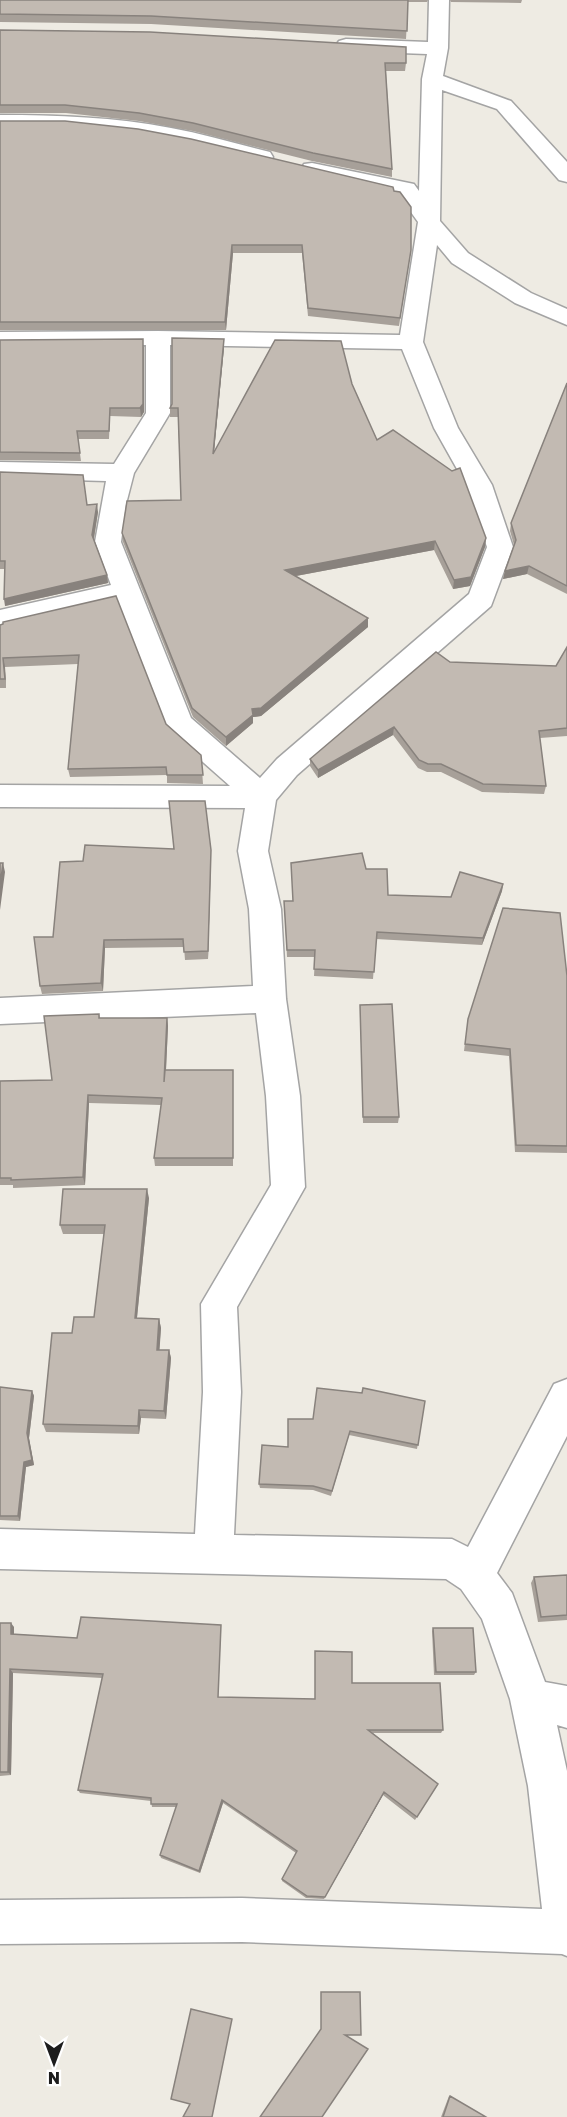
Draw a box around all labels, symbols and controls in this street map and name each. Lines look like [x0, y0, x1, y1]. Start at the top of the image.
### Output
north arrow [24, 2033, 84, 2093]
text: N [48, 2068, 60, 2088]

